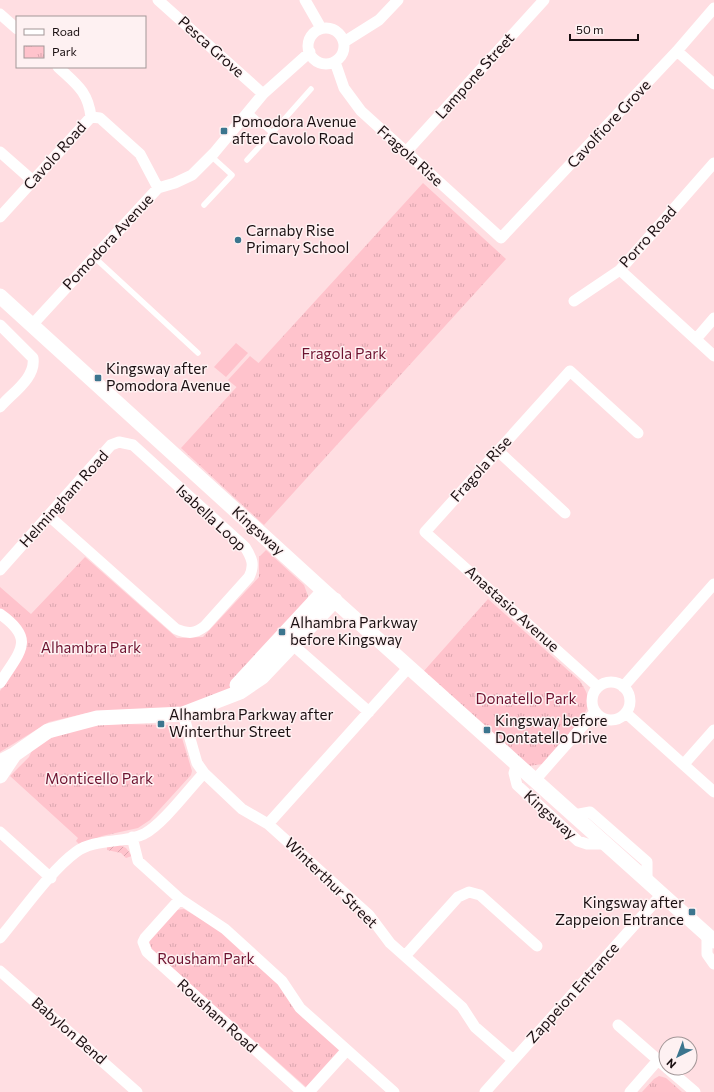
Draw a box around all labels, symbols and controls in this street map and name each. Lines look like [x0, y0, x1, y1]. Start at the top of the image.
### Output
street label: Pesca Grove [175, 12, 249, 81]
legend [16, 16, 146, 68]
scale bar [570, 16, 638, 42]
text: 50 m [576, 22, 604, 36]
text: Road [52, 24, 80, 38]
street label: Lampone Street [431, 29, 517, 122]
text: Park [52, 44, 78, 58]
street label: Cavolfiore Grove [563, 75, 654, 171]
place label: Pomodora Avenue after Cavolo Road [232, 112, 356, 147]
street label: Cavolo Road [19, 118, 89, 193]
street label: Fragola Rise [374, 121, 447, 189]
marker: Pomodora Avenue after Cavolo Road [219, 126, 229, 136]
street label: Pomodora Avenue [58, 190, 156, 293]
street label: Porro Road [615, 202, 680, 271]
place label: Carnaby Rise Primary School [246, 221, 349, 256]
marker: Carnaby Rise Primary School [233, 235, 243, 245]
park label: Fragola Park [302, 344, 386, 362]
place label: Kingsway after Pomodora Avenue [106, 359, 230, 394]
marker: Kingsway after Pomodora Avenue [93, 373, 103, 383]
street label: Fragola Rise [446, 432, 514, 505]
street label: Helmingham Road [15, 446, 111, 550]
street label: Isabella Loop [173, 480, 251, 554]
street label: Kingsway [229, 502, 289, 559]
street label: Anastasio Avenue [462, 561, 563, 655]
place label: Alhambra Parkway before Kingsway [290, 613, 418, 648]
marker: Alhambra Parkway before Kingsway [277, 627, 287, 637]
park label: Alhambra Park [41, 638, 141, 656]
park label: Donatello Park [475, 689, 577, 707]
place label: Alhambra Parkway after Winterthur Street [169, 705, 333, 740]
place label: Kingsway before Dontatello Drive [495, 711, 607, 746]
marker: Alhambra Parkway after Winterthur Street [156, 719, 166, 729]
marker: Kingsway before Dontatello Drive [482, 725, 492, 735]
park label: Monticello Park [45, 769, 153, 787]
street label: Kingsway [521, 786, 581, 843]
street label: Winterthur Street [282, 833, 382, 931]
place label: Kingsway after Zappeion Entrance [555, 893, 684, 928]
marker: Kingsway after Zappeion Entrance [687, 907, 697, 917]
street label: Zappeion Entrance [522, 938, 622, 1046]
park label: Rousham Park [157, 949, 255, 967]
street label: Rousham Road [174, 975, 261, 1056]
street label: Babylon Bend [29, 993, 111, 1068]
north arrow [658, 1036, 698, 1076]
text: N [664, 1056, 678, 1071]

